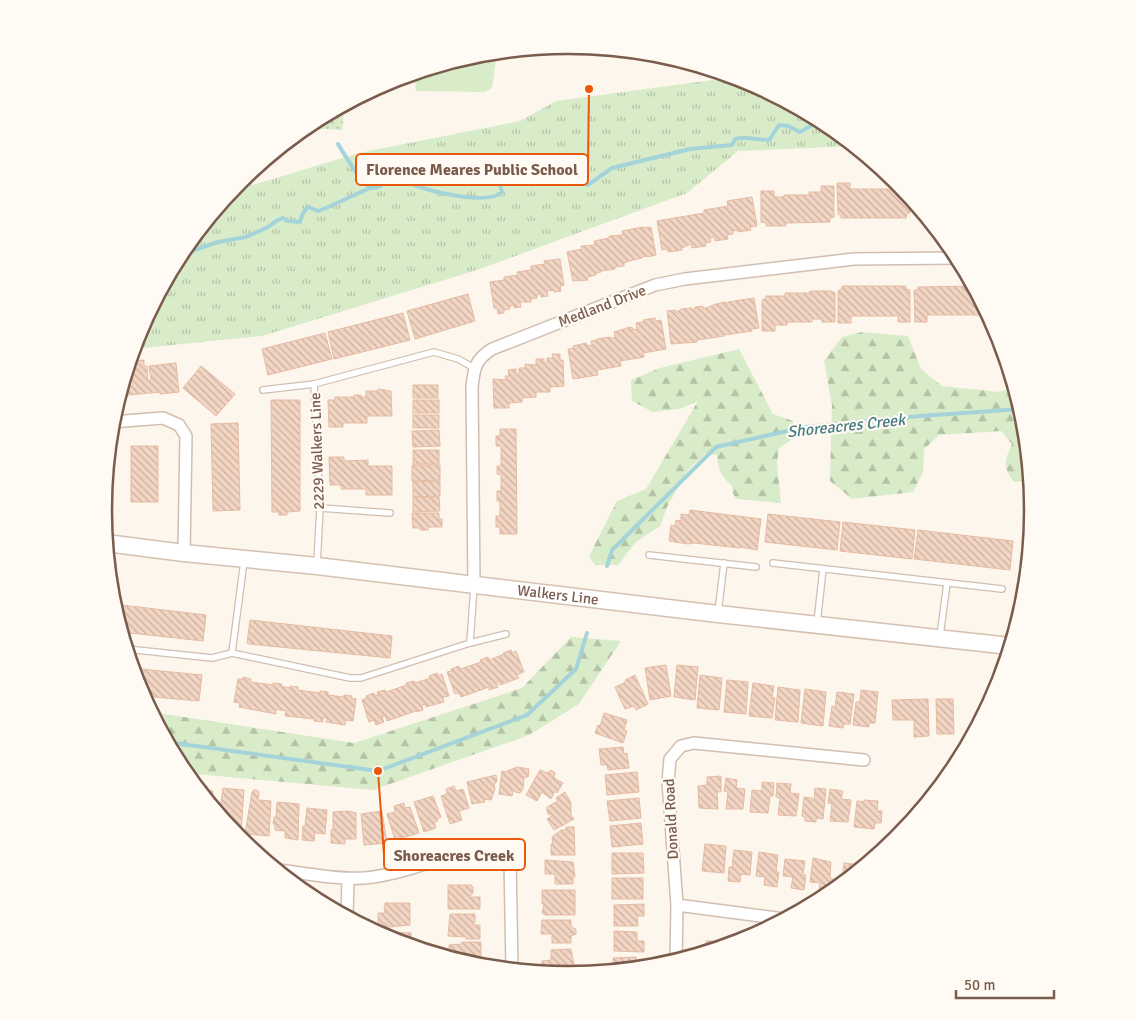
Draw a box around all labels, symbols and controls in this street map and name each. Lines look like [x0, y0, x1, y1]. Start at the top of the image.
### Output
callout: Florence Meares Public School [356, 154, 588, 185]
text: Florence Meares Public School [366, 160, 578, 180]
street label: Medland Drive [556, 281, 648, 331]
street label: 2229 Walkers Line [306, 392, 328, 510]
water label: Shoreacres Creek [786, 410, 908, 442]
street label: Walkers Line [516, 581, 600, 609]
street label: Donald Road [660, 778, 682, 860]
callout: Shoreacres Creek [384, 839, 525, 870]
text: Shoreacres Creek [394, 846, 515, 866]
scale bar [956, 968, 1054, 1000]
text: 50 m [964, 976, 995, 994]

